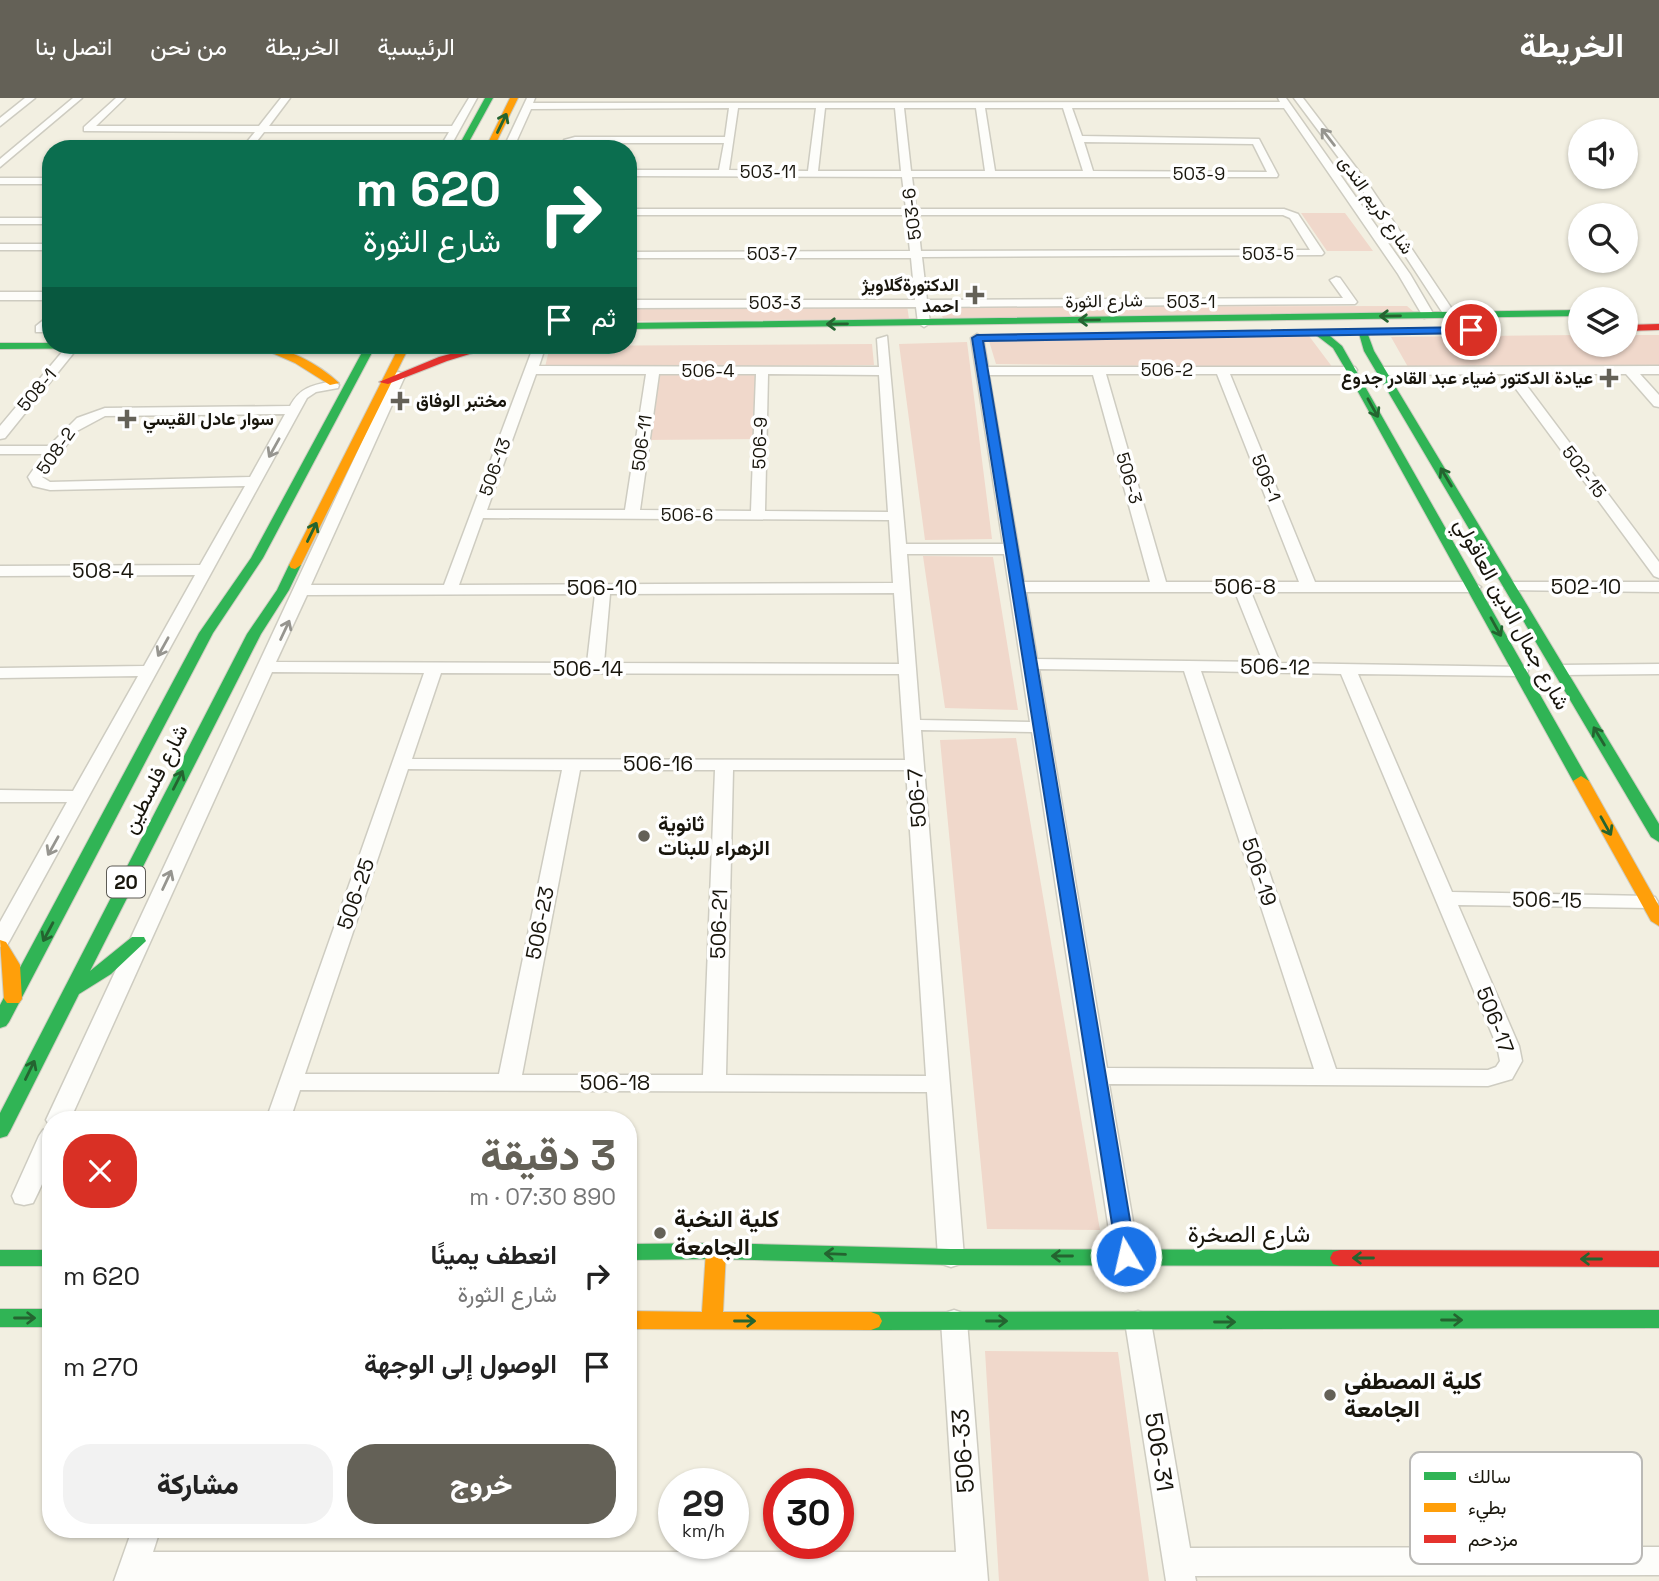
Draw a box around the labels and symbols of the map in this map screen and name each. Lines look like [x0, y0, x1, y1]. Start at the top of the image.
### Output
one-way arrow [495, 113, 509, 134]
one-way arrow [1320, 129, 1335, 147]
street label: شارع كريم الندى [1333, 151, 1419, 259]
street label: 503-11 [740, 160, 796, 183]
street label: 503-9 [1173, 162, 1225, 185]
street label: 503-6 [897, 187, 926, 241]
street label: 503-7 [747, 242, 797, 265]
street label: 503-5 [1242, 242, 1294, 265]
place label: الدكتورةگلاويژ احمد [861, 273, 959, 317]
marker: الدكتورةگلاويژ احمد [965, 285, 985, 305]
street label: شارع الثورة [1065, 288, 1143, 314]
street label: 503-1 [1167, 290, 1215, 313]
street label: 503-3 [749, 291, 801, 314]
pin [1441, 300, 1501, 360]
one-way arrow [1378, 309, 1401, 323]
one-way arrow [1077, 314, 1100, 327]
one-way arrow [825, 317, 848, 331]
street label: 506-2 [1141, 358, 1193, 381]
street label: 506-4 [682, 359, 734, 382]
street label: 508-1 [12, 363, 61, 416]
place label: عيادة الدكتور ضياء عبد القادر جدوع [1341, 366, 1593, 390]
marker: عيادة الدكتور ضياء عبد القادر جدوع [1599, 368, 1619, 388]
place label: مختبر الوفاق [416, 389, 507, 412]
marker: مختبر الوفاق [390, 391, 410, 411]
one-way arrow [1366, 397, 1380, 417]
place label: سوار عادل القيسي [143, 407, 274, 434]
marker: سوار عادل القيسي [117, 409, 137, 429]
street label: 506-11 [626, 413, 657, 473]
street label: 506-9 [747, 416, 772, 470]
street label: 508-2 [31, 423, 80, 479]
street label: 506-13 [473, 435, 516, 499]
one-way arrow [267, 437, 280, 458]
street label: 502-15 [1557, 441, 1612, 502]
street label: 506-3 [1111, 450, 1148, 506]
street label: 506-1 [1247, 451, 1286, 505]
one-way arrow [1438, 467, 1452, 487]
street label: 506-6 [661, 503, 713, 526]
street label: شارع جمال الدين العاقولي [1445, 513, 1576, 716]
one-way arrow [305, 522, 319, 543]
street label: 508-4 [72, 557, 134, 584]
street label: 506-8 [1214, 573, 1276, 600]
street label: 502-10 [1551, 573, 1621, 600]
street label: 506-10 [567, 574, 637, 601]
one-way arrow [1489, 617, 1503, 637]
one-way arrow [279, 619, 292, 641]
one-way arrow [156, 636, 170, 656]
street label: 506-12 [1240, 652, 1310, 681]
street label: 506-14 [553, 655, 623, 682]
street label: شارع فلسطين [115, 719, 195, 839]
one-way arrow [1592, 726, 1606, 746]
street label: 506-16 [623, 750, 693, 777]
street label: 506-7 [901, 767, 932, 828]
one-way arrow [172, 770, 186, 791]
place label: ثانوية الزهراء للبنات [658, 810, 770, 861]
one-way arrow [1600, 816, 1614, 836]
marker: ثانوية الزهراء للبنات [636, 828, 652, 844]
street label: 506-19 [1236, 834, 1283, 909]
one-way arrow [46, 835, 60, 855]
street label: 506-25 [331, 855, 380, 933]
road number: 20 [107, 866, 145, 898]
one-way arrow [161, 870, 175, 891]
street label: 506-23 [519, 884, 560, 962]
street label: 506-15 [1512, 885, 1582, 914]
street label: 506-21 [704, 889, 733, 959]
one-way arrow [41, 921, 55, 942]
street label: 506-17 [1470, 983, 1521, 1057]
one-way arrow [24, 1060, 38, 1081]
street label: 506-18 [580, 1069, 650, 1096]
place label: كلية النخبة الجامعة [674, 1203, 779, 1262]
street label: شارع الصخرة [1188, 1218, 1310, 1250]
position arrow [1089, 1219, 1163, 1293]
marker: كلية النخبة الجامعة [652, 1225, 668, 1241]
one-way arrow [824, 1247, 847, 1261]
one-way arrow [1051, 1249, 1074, 1263]
one-way arrow [1352, 1251, 1375, 1265]
one-way arrow [1580, 1252, 1603, 1266]
one-way arrow [14, 1311, 37, 1325]
one-way arrow [1441, 1313, 1464, 1327]
one-way arrow [734, 1314, 757, 1328]
one-way arrow [986, 1314, 1009, 1328]
one-way arrow [1213, 1315, 1236, 1328]
place label: كلية المصطفى الجامعة [1344, 1365, 1482, 1424]
marker: كلية المصطفى الجامعة [1322, 1387, 1338, 1403]
street label: 506-33 [944, 1408, 981, 1494]
street label: 506-31 [1138, 1410, 1181, 1494]
legend [1410, 1452, 1642, 1564]
text: سالك [1468, 1464, 1511, 1489]
speed limit sign: 30 [763, 1468, 854, 1559]
text: بطيء [1468, 1495, 1506, 1523]
text: مزدحم [1468, 1527, 1518, 1552]

